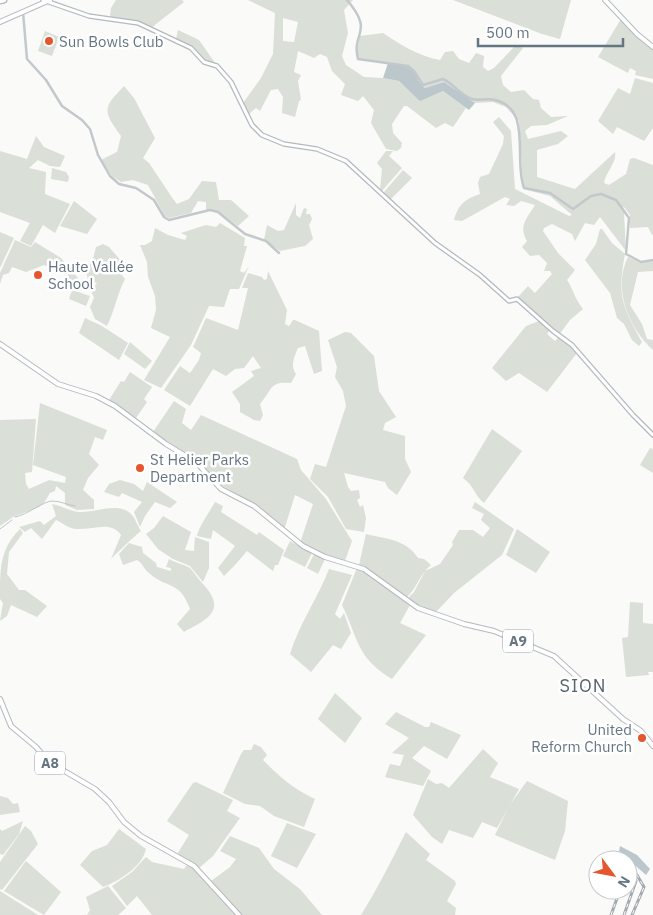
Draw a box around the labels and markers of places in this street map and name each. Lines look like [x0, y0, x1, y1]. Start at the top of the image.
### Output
place label: Sun Bowls Club [59, 32, 163, 51]
marker: Sun Bowls Club [43, 35, 55, 47]
place label: Haute Vallée School [48, 257, 133, 293]
marker: Haute Vallée School [32, 269, 44, 281]
place label: St Helier Parks Department [150, 450, 249, 486]
marker: St Helier Parks Department [134, 462, 146, 474]
place label: United Reform Church [531, 720, 632, 756]
marker: United Reform Church [636, 732, 648, 744]

